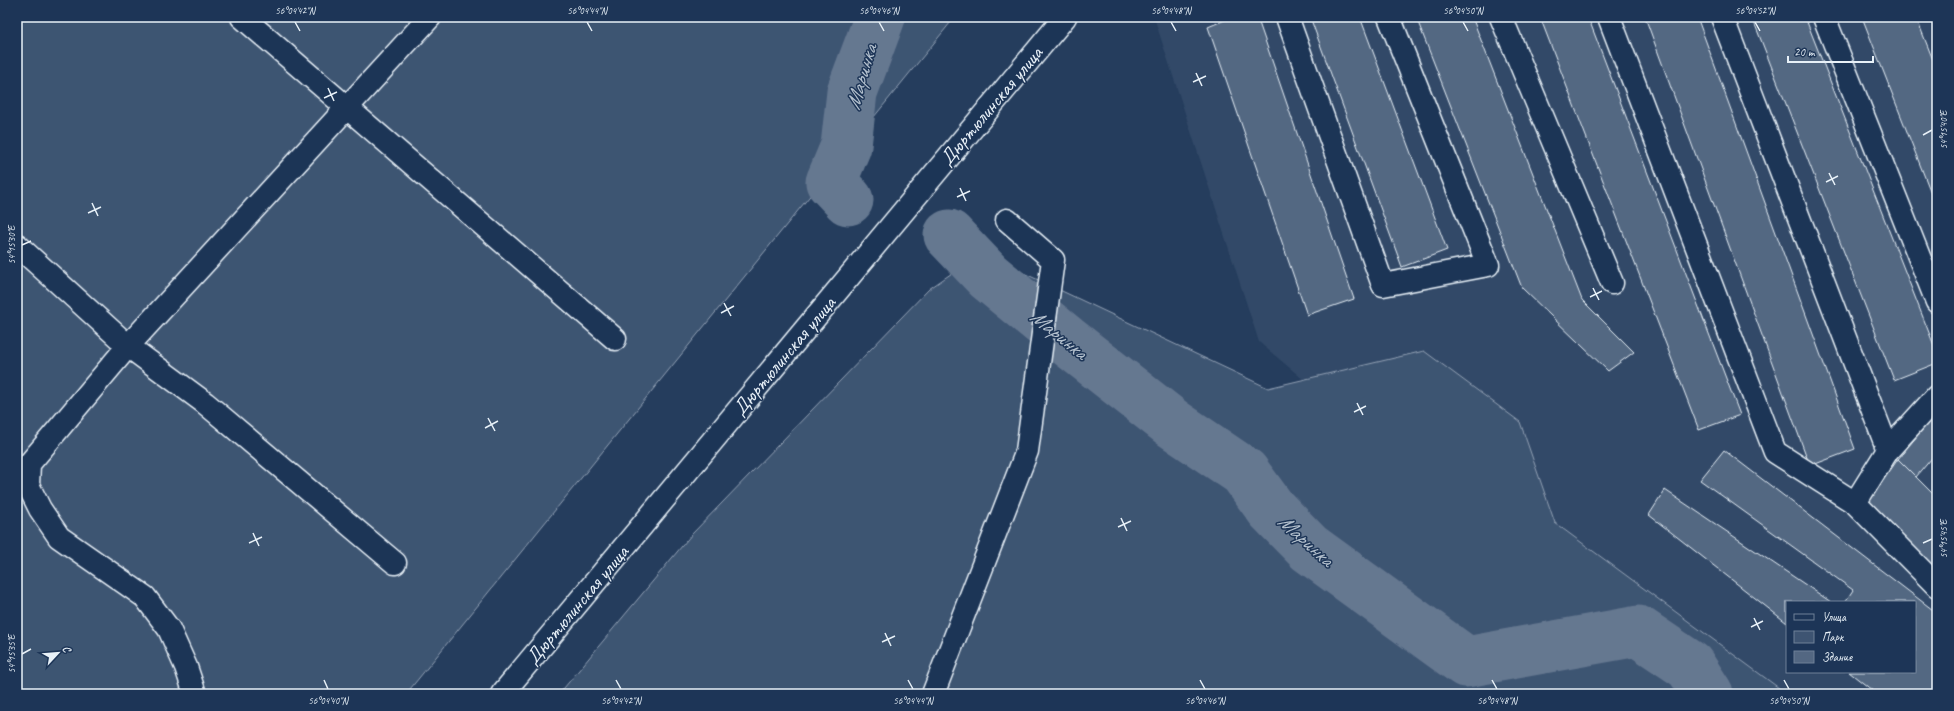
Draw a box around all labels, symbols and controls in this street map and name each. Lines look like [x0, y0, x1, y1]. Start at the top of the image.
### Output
text: 56°04'42"N [275, 4, 317, 17]
text: 56°04'44"N [567, 4, 609, 17]
text: 56°04'46"N [859, 4, 901, 17]
text: 56°04'48"N [1151, 4, 1193, 17]
text: 56°04'50"N [1443, 4, 1485, 17]
text: 56°04'52"N [1735, 4, 1777, 17]
scale bar [1788, 38, 1873, 64]
water label: Маринка [839, 39, 883, 112]
street label: Дюртюлинская улица [934, 40, 1049, 171]
text: 20 m [1794, 44, 1816, 60]
text: 54°15'40"E [1937, 109, 1950, 149]
text: 54°15'30"E [5, 224, 18, 264]
street label: Дюртюлинская улица [727, 290, 842, 421]
water label: Маринка [1025, 303, 1095, 366]
water label: Маринка [1273, 508, 1341, 573]
text: 54°15'45"E [1937, 518, 1950, 558]
street label: Дюртюлинская улица [520, 539, 635, 670]
legend [1786, 601, 1916, 673]
text: Улица [1822, 609, 1847, 625]
text: Парк [1822, 629, 1845, 645]
text: 54°15'35"E [5, 633, 18, 673]
north arrow [38, 633, 78, 673]
text: С [60, 643, 75, 656]
text: Здание [1822, 649, 1853, 665]
text: 56°04'40"N [308, 694, 350, 707]
text: 56°04'42"N [601, 694, 643, 707]
text: 56°04'44"N [893, 694, 935, 707]
text: 56°04'46"N [1185, 694, 1227, 707]
text: 56°04'48"N [1477, 694, 1519, 707]
text: 56°04'50"N [1769, 694, 1811, 707]

